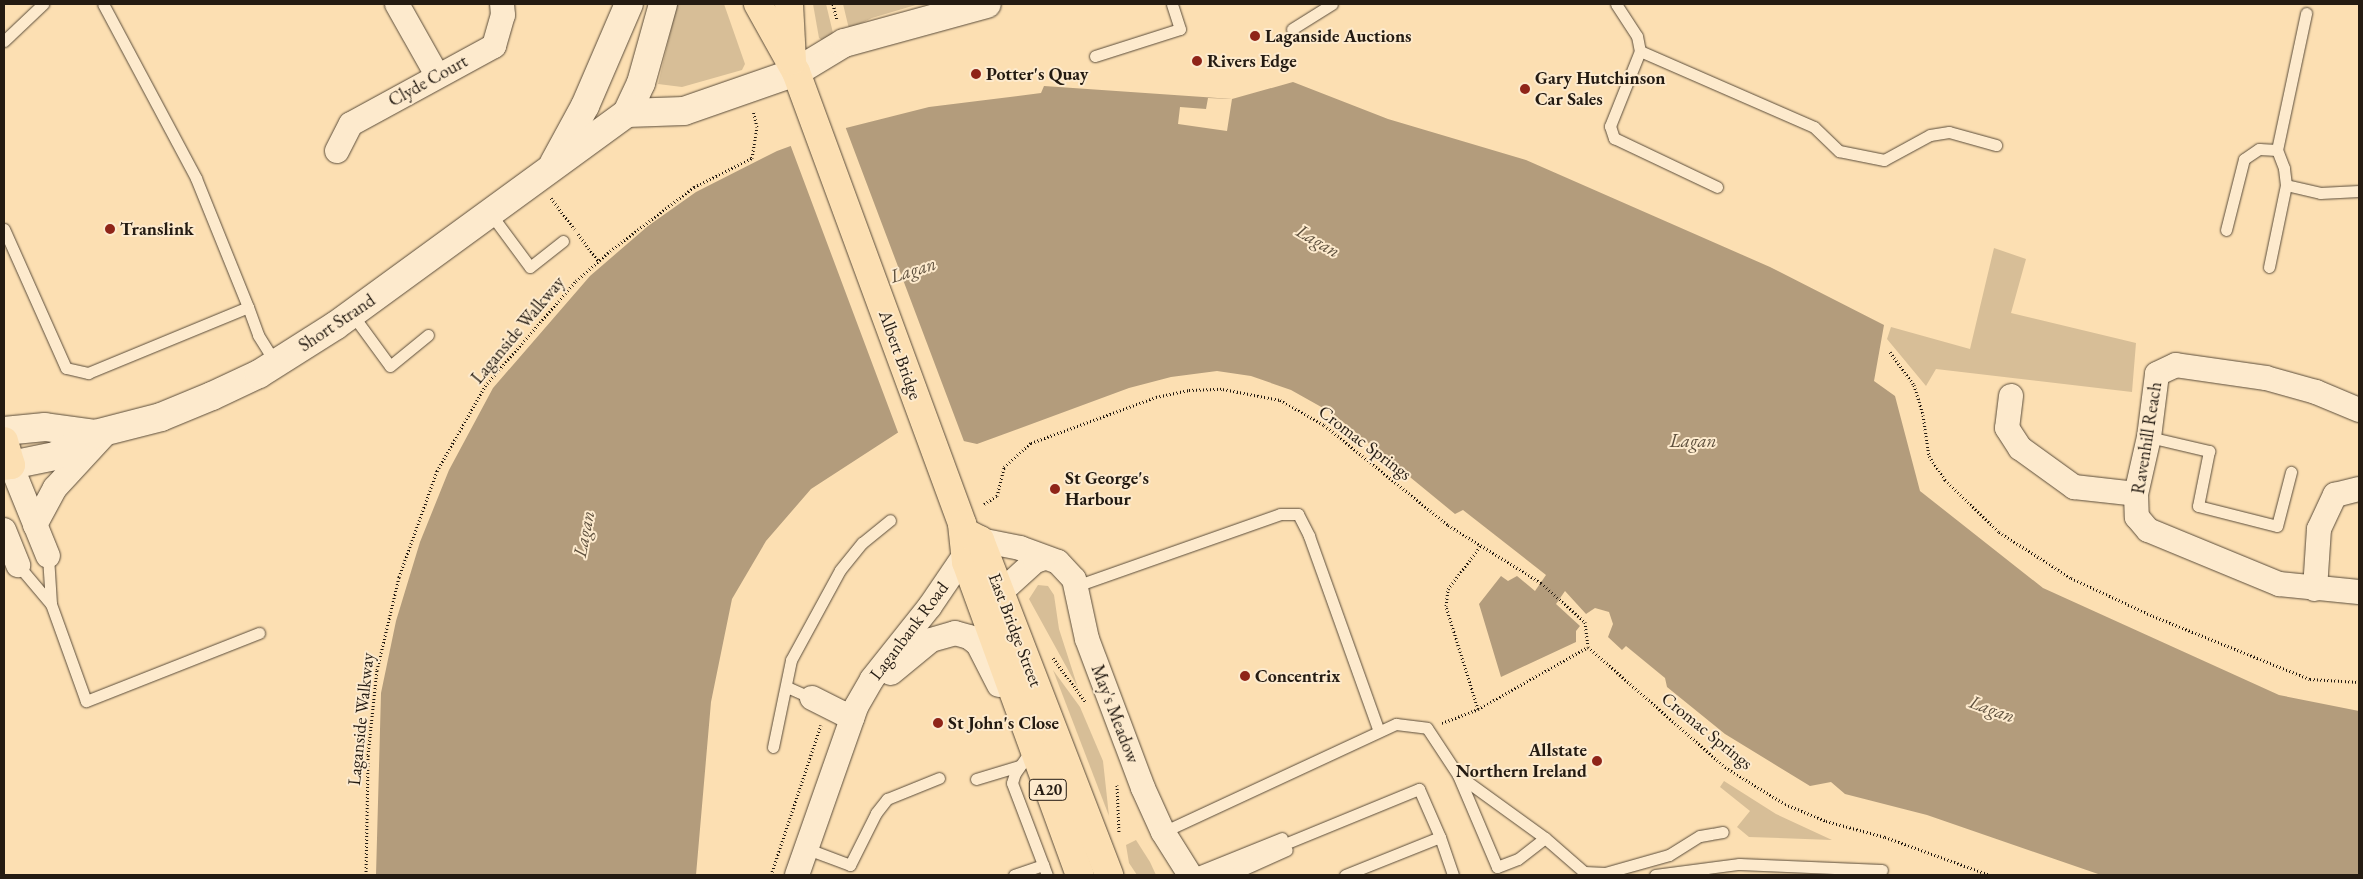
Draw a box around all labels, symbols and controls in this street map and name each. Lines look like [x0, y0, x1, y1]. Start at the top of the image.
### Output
place label: Laganside Auctions [1265, 25, 1412, 47]
marker: Laganside Auctions [1249, 30, 1261, 42]
street label: Clyde Court [385, 50, 471, 112]
place label: Rivers Edge [1207, 50, 1297, 72]
marker: Rivers Edge [1191, 55, 1203, 67]
place label: Potter's Quay [986, 63, 1088, 85]
marker: Potter's Quay [970, 68, 982, 80]
place label: Gary Hutchinson Car Sales [1535, 68, 1666, 110]
marker: Gary Hutchinson Car Sales [1519, 83, 1531, 95]
place label: Translink [120, 218, 194, 240]
water label: Lagan [1292, 219, 1344, 263]
marker: Translink [104, 223, 116, 235]
water label: Lagan [887, 252, 939, 288]
street label: Laganside Walkway [467, 272, 569, 388]
street label: Short Strand [295, 290, 379, 356]
street label: Albert Bridge [874, 307, 926, 403]
street label: Ravenhill Reach [2127, 380, 2167, 496]
street label: Cromac Springs [1314, 401, 1416, 485]
water label: Lagan [1670, 430, 1716, 452]
place label: St George's Harbour [1065, 468, 1149, 510]
marker: St George's Harbour [1049, 483, 1061, 495]
water label: Lagan [568, 509, 600, 559]
street label: East Bridge Street [983, 570, 1047, 690]
street label: Laganbank Road [865, 578, 953, 684]
street label: Laganside Walkway [343, 651, 379, 787]
street label: May's Meadow [1086, 662, 1144, 766]
place label: Concentrix [1255, 665, 1340, 687]
marker: Concentrix [1239, 670, 1251, 682]
street label: Cromac Springs [1657, 688, 1757, 774]
water label: Lagan [1966, 690, 2018, 728]
place label: St John's Close [948, 712, 1059, 734]
marker: St John's Close [932, 717, 944, 729]
place label: Allstate Northern Ireland [1456, 740, 1587, 782]
marker: Allstate Northern Ireland [1591, 755, 1603, 767]
road number: A20 [1028, 776, 1068, 804]

